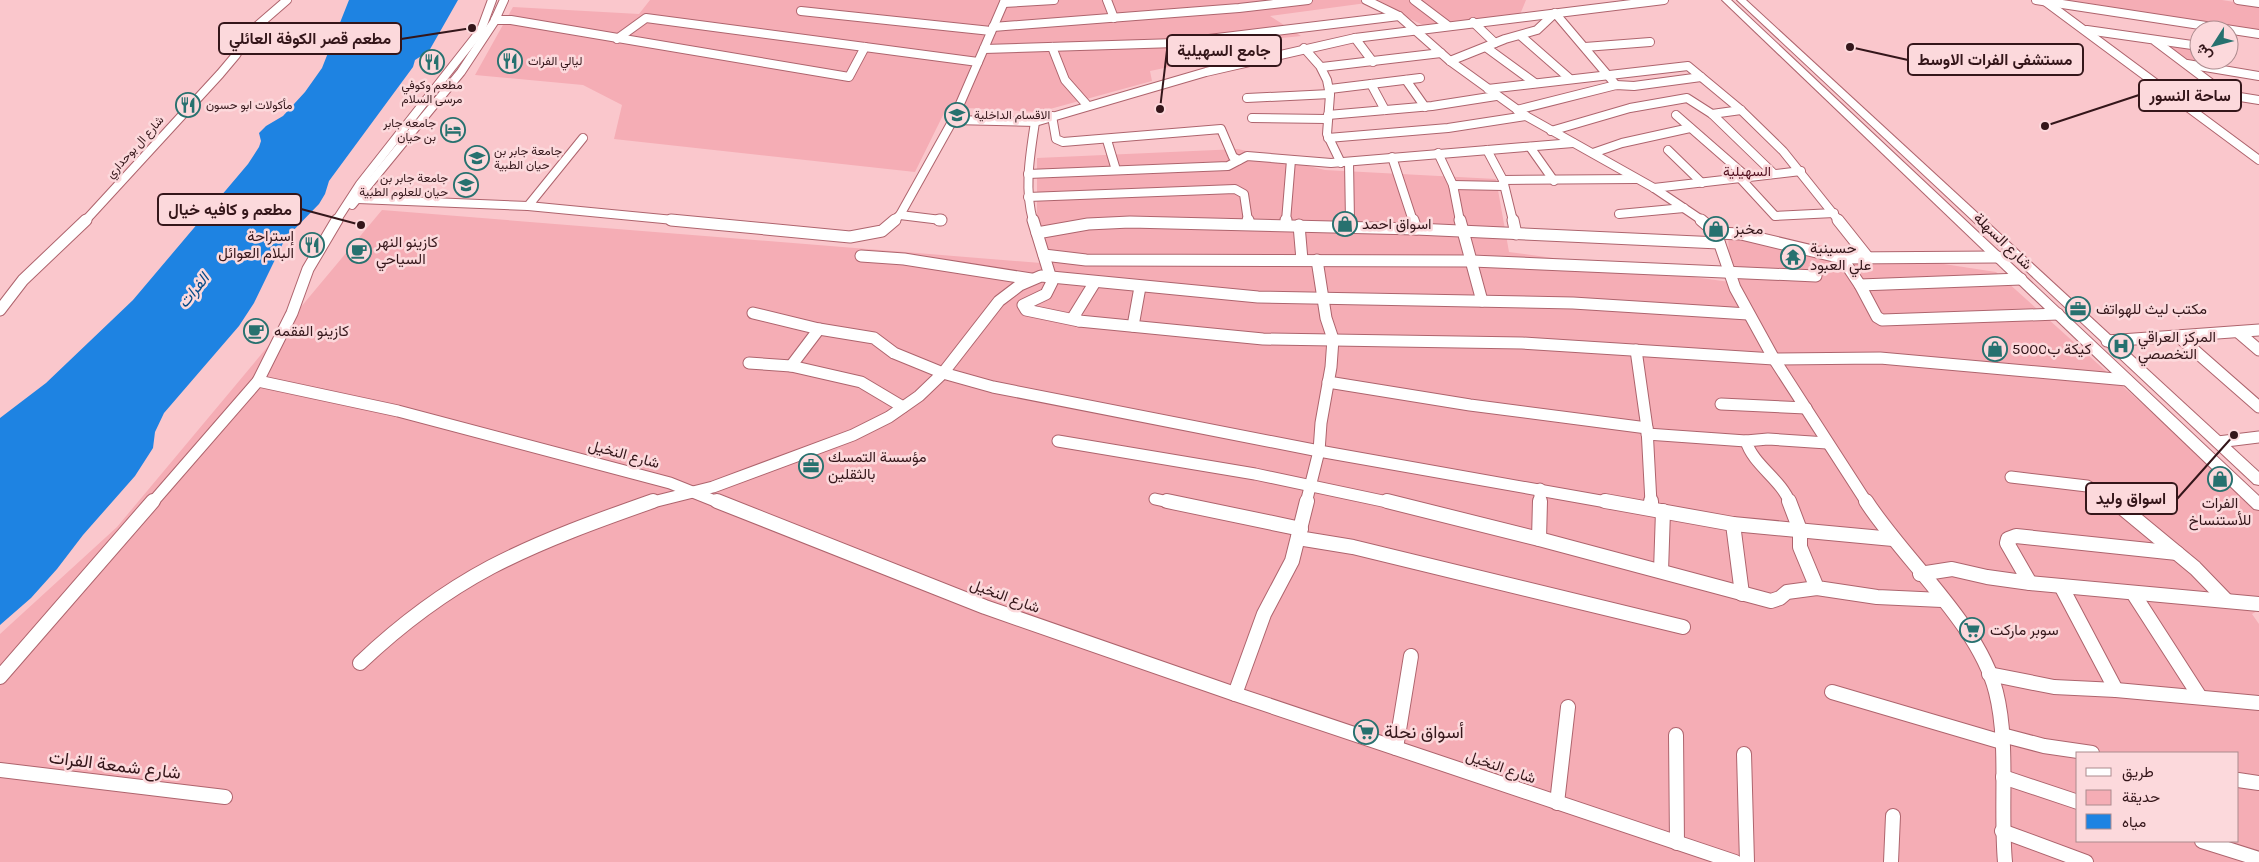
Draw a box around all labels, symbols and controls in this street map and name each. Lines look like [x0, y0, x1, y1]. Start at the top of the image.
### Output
north arrow [2189, 20, 2239, 70]
callout: مطعم قصر الكوفة العائلي [219, 23, 401, 54]
text: مطعم قصر الكوفة العائلي [229, 29, 391, 52]
callout: جامع السهيلية [1167, 35, 1281, 66]
text: ش [2192, 40, 2216, 64]
text: جامع السهيلية [1177, 41, 1271, 62]
callout: مستشفى الفرات الاوسط [1908, 44, 2083, 75]
restaurant icon: ليالي الفرات [497, 48, 523, 74]
restaurant icon: مطعم وكوفي مرسى السلام [419, 49, 445, 75]
text: مستشفى الفرات الاوسط [1918, 50, 2073, 70]
place label: ليالي الفرات [528, 54, 582, 71]
place label: مطعم وكوفي مرسى السلام [401, 78, 463, 107]
callout: ساحة النسور [2139, 80, 2241, 111]
text: ساحة النسور [2148, 86, 2231, 106]
restaurant icon: مأكولات ابو حسون [175, 92, 201, 118]
place label: مأكولات ابو حسون [206, 98, 293, 113]
school or university icon: الاقسام الداخلية [944, 102, 970, 128]
place label: الاقسام الداخلية [974, 108, 1050, 123]
street label: شارع ال بوحداري [103, 113, 169, 183]
place label: جامعه جابر بن حيان [382, 116, 436, 145]
hotel icon: جامعه جابر بن حيان [440, 117, 466, 143]
place label: جامعة جابر بن حيان الطبية [494, 144, 562, 172]
school or university icon: جامعة جابر بن حيان الطبية [464, 145, 490, 171]
district label: السهيلية [1723, 163, 1771, 180]
place label: جامعة جابر بن حيان للعلوم الطبية [359, 171, 448, 200]
school or university icon: جامعة جابر بن حيان للعلوم الطبية [453, 172, 479, 198]
callout: مطعم و كافيه خيال [158, 194, 301, 225]
text: مطعم و كافيه خيال [168, 200, 292, 220]
street label: شارع السهلة [1969, 209, 2036, 275]
shop icon: اسواق احمد [1332, 211, 1358, 237]
place label: اسواق احمد [1362, 215, 1432, 233]
shop icon: مخبز [1703, 216, 1729, 242]
place label: مخبز [1733, 220, 1763, 238]
place label: إستراحة البلام العوائل [218, 227, 295, 263]
restaurant icon: إستراحة البلام العوائل [299, 232, 325, 258]
place label: كازينو النهر السياحي [375, 233, 438, 272]
cafe icon: كازينو النهر السياحي [346, 238, 372, 264]
place label: حسينية علي العبود [1810, 239, 1871, 278]
temple icon: حسينية علي العبود [1780, 244, 1806, 270]
water label: الفرات [174, 267, 215, 312]
office icon: مكتب ليث للهواتف [2065, 296, 2091, 322]
place label: مكتب ليث للهواتف [2096, 300, 2207, 318]
cafe icon: كازينو الفقمه [243, 318, 269, 344]
place label: كازينو الفقمه [274, 322, 349, 340]
place label: المركز العراقي التخصصي [2138, 328, 2216, 367]
hospital icon: المركز العراقي التخصصي [2108, 333, 2134, 359]
shop icon: كيكة ب5000 [1982, 336, 2008, 362]
place label: كيكة ب5000 [2012, 340, 2092, 358]
street label: شارع النخيل [586, 436, 662, 474]
place label: مؤسسة التمسك بالثقلين [828, 448, 927, 484]
office icon: مؤسسة التمسك بالثقلين [798, 453, 824, 479]
shop icon: الفرات للأستنساخ [2207, 466, 2233, 492]
callout: اسواق وليد [2086, 483, 2177, 514]
text: اسواق وليد [2096, 489, 2166, 509]
place label: الفرات للأستنساخ [2189, 494, 2251, 531]
street label: شارع النخيل [967, 575, 1042, 619]
supermarket icon: سوبر ماركت [1959, 617, 1985, 643]
place label: سوبر ماركت [1990, 621, 2059, 639]
supermarket icon: أسواق نحلة [1353, 719, 1379, 745]
place label: أسواق نحلة [1384, 721, 1464, 743]
street label: شارع شمعة الفرات [48, 746, 182, 785]
street label: شارع النخيل [1463, 747, 1539, 789]
legend [2076, 752, 2239, 842]
text: طريق [2122, 763, 2154, 782]
text: حديقة [2122, 788, 2160, 806]
text: مياه [2122, 813, 2146, 831]

